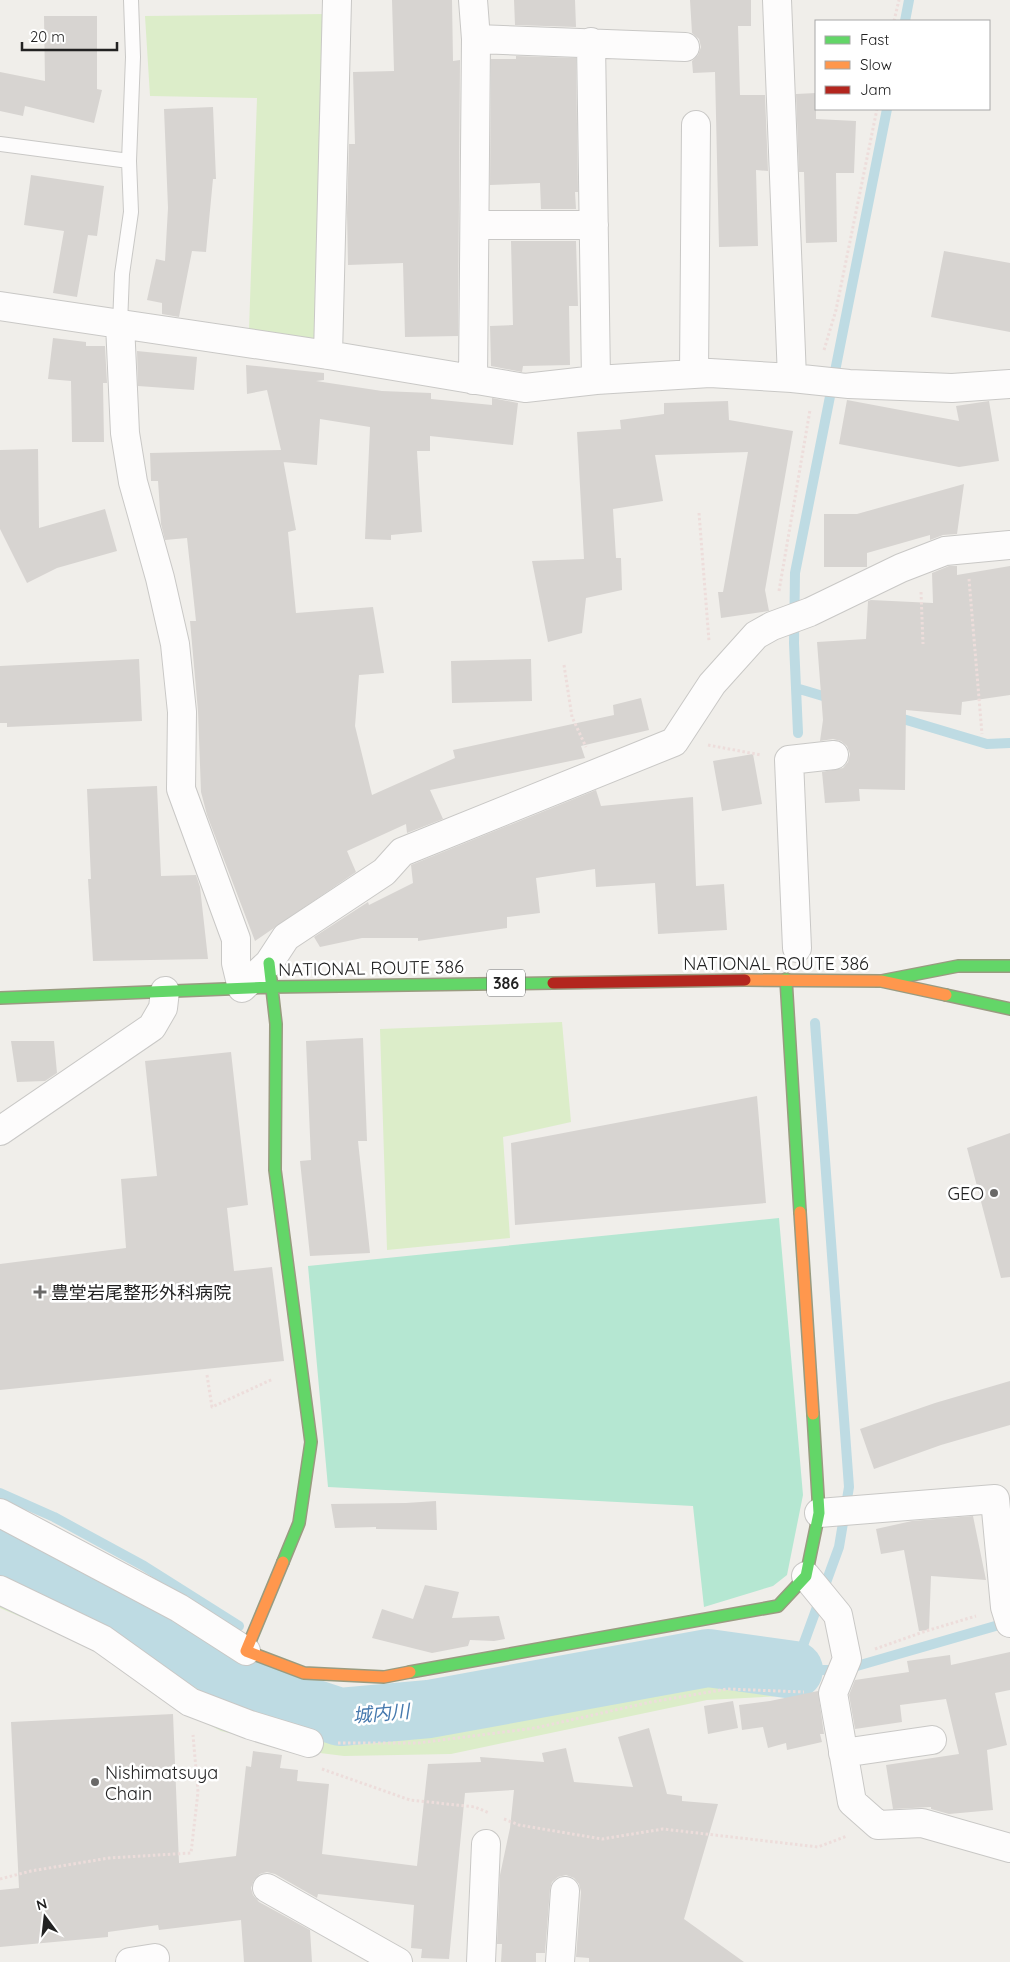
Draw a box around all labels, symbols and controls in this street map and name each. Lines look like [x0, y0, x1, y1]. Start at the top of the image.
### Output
scale bar [22, 20, 118, 52]
legend [815, 20, 990, 110]
text: 20 m [30, 27, 65, 46]
text: Fast [860, 30, 889, 49]
text: Slow [860, 55, 892, 74]
text: Jam [860, 80, 891, 99]
street label: NATIONAL ROUTE 386 [683, 952, 869, 975]
street label: NATIONAL ROUTE 386 [278, 955, 464, 981]
road number: 386 [487, 970, 525, 996]
place label: GEO [947, 1182, 984, 1205]
marker: GEO [988, 1187, 1000, 1199]
place label: 豊堂岩尾整形外科病院 [51, 1281, 231, 1304]
marker: 豊堂岩尾整形外科病院 [33, 1285, 47, 1299]
water label: 城内川 [352, 1698, 412, 1727]
place label: Nishimatsuya Chain [105, 1761, 218, 1805]
marker: Nishimatsuya Chain [89, 1776, 101, 1788]
north arrow [20, 1892, 70, 1942]
text: N [34, 1894, 49, 1914]

